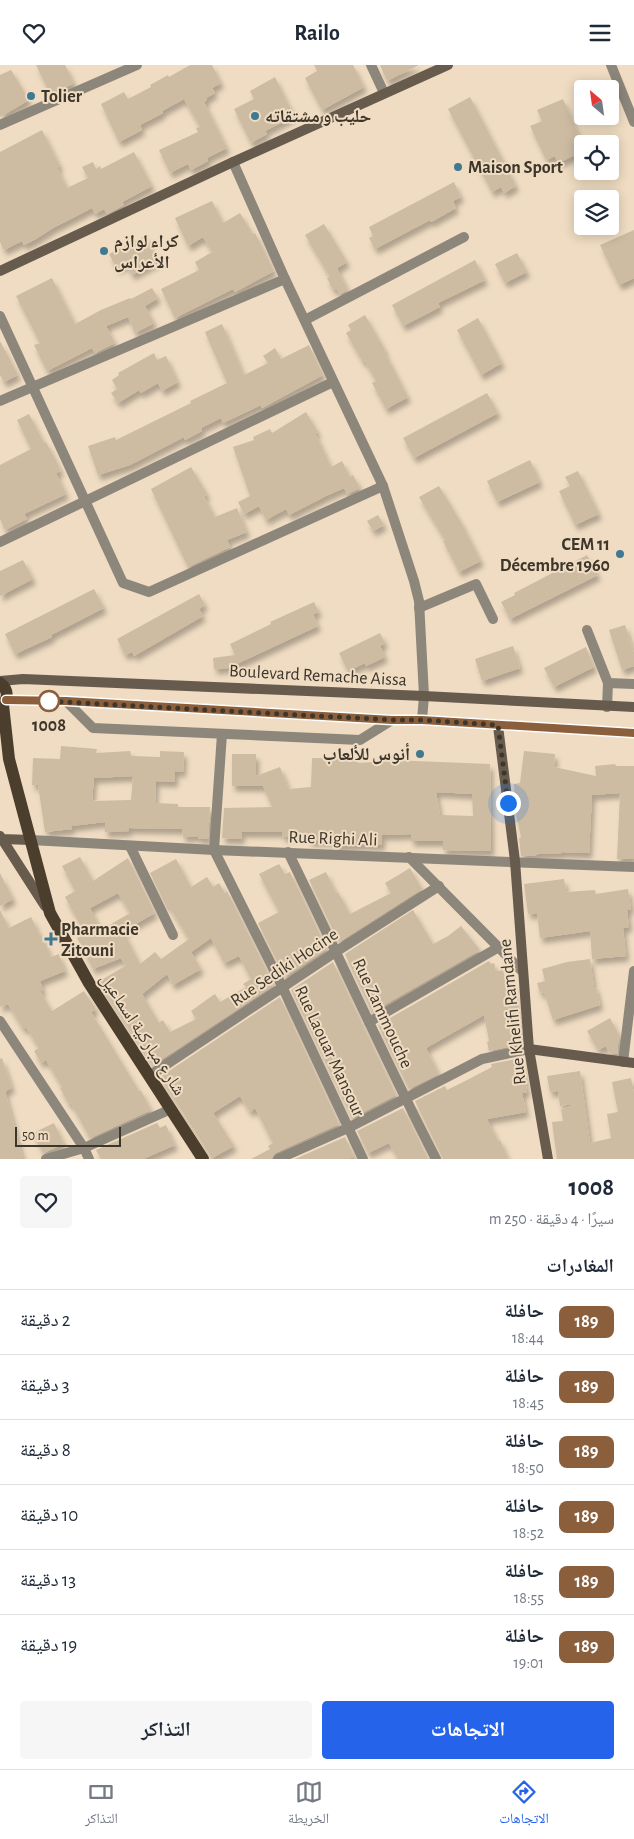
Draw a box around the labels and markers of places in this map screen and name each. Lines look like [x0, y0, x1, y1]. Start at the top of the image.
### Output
place label: Tolier [41, 88, 83, 106]
marker: Tolier [25, 90, 37, 102]
place label: حليب و مشتقاته [265, 108, 372, 127]
marker: حليب و مشتقاته [249, 110, 261, 122]
place label: Maison Sport [468, 159, 563, 177]
marker: Maison Sport [452, 161, 464, 173]
place label: كراء لوازم الأعراس [114, 233, 179, 273]
marker: كراء لوازم الأعراس [98, 245, 110, 257]
place label: CEM 11 Décembre 1960 [500, 536, 610, 575]
marker: CEM 11 Décembre 1960 [614, 548, 626, 560]
marker: 1008 [38, 690, 60, 712]
place label: 1008 [32, 717, 66, 735]
place label: أنوس للألعاب [322, 743, 410, 765]
marker: أنوس للألعاب [414, 748, 426, 760]
place label: Pharmacie Zitouni [61, 921, 139, 960]
marker: Pharmacie Zitouni [45, 933, 57, 945]

